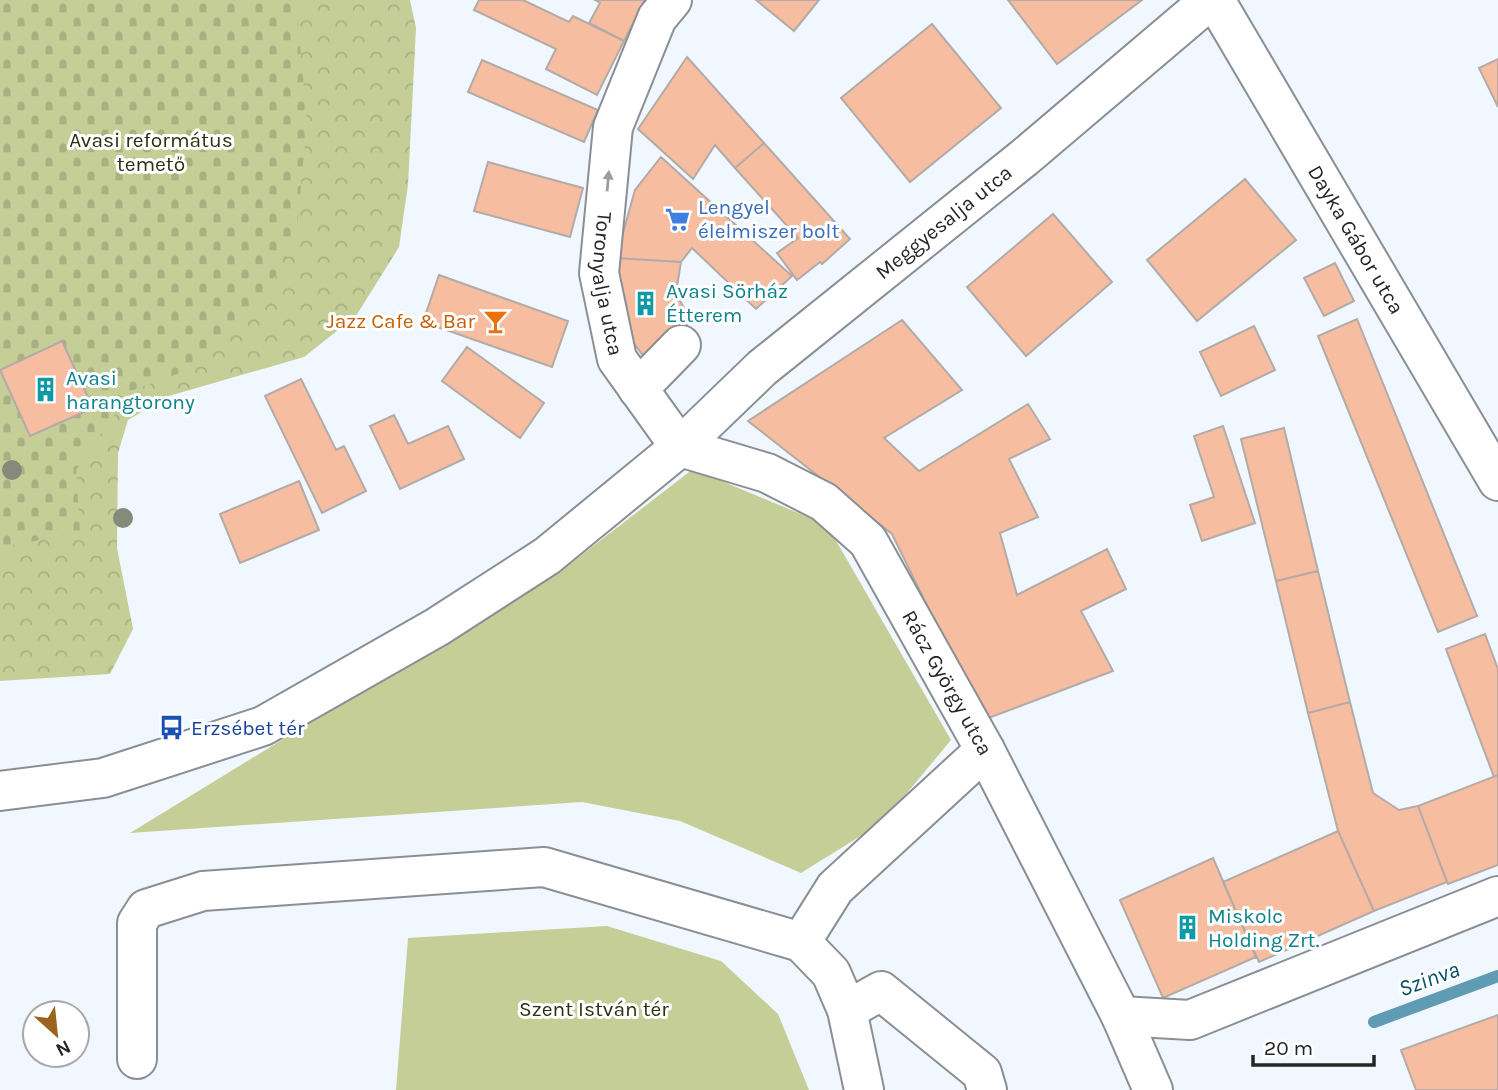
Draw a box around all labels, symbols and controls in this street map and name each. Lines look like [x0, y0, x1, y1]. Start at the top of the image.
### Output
park label: Avasi református temető [69, 128, 233, 176]
street label: Meggyesalja utca [871, 160, 1017, 284]
street label: Dayka Gábor utca [1303, 161, 1409, 318]
one-way arrow [603, 169, 614, 191]
place label: Lengyel élelmiszer bolt [698, 195, 839, 243]
supermarket icon: Lengyel élelmiszer bolt [664, 205, 692, 233]
street label: Toronyalja utca [587, 211, 628, 358]
place label: Avasi Sörház Étterem [666, 279, 788, 327]
building icon: Avasi Sörház Étterem [632, 289, 660, 317]
bar icon: Jazz Cafe & Bar [481, 307, 509, 335]
place label: Jazz Cafe & Bar [326, 309, 475, 333]
place label: Avasi harangtorony [66, 366, 195, 414]
building icon: Avasi harangtorony [32, 376, 60, 404]
street label: Rácz György utca [897, 606, 997, 759]
bus stop icon: Erzsébet tér [157, 714, 185, 742]
place label: Erzsébet tér [191, 716, 305, 740]
place label: Miskolc Holding Zrt. [1208, 904, 1320, 952]
building icon: Miskolc Holding Zrt. [1174, 914, 1202, 942]
water label: Szinva [1395, 956, 1463, 1002]
park label: Szent István tér [519, 997, 669, 1021]
north arrow [21, 999, 91, 1069]
scale bar [1253, 1024, 1374, 1068]
text: N [52, 1035, 74, 1061]
text: 20 m [1264, 1036, 1313, 1060]

